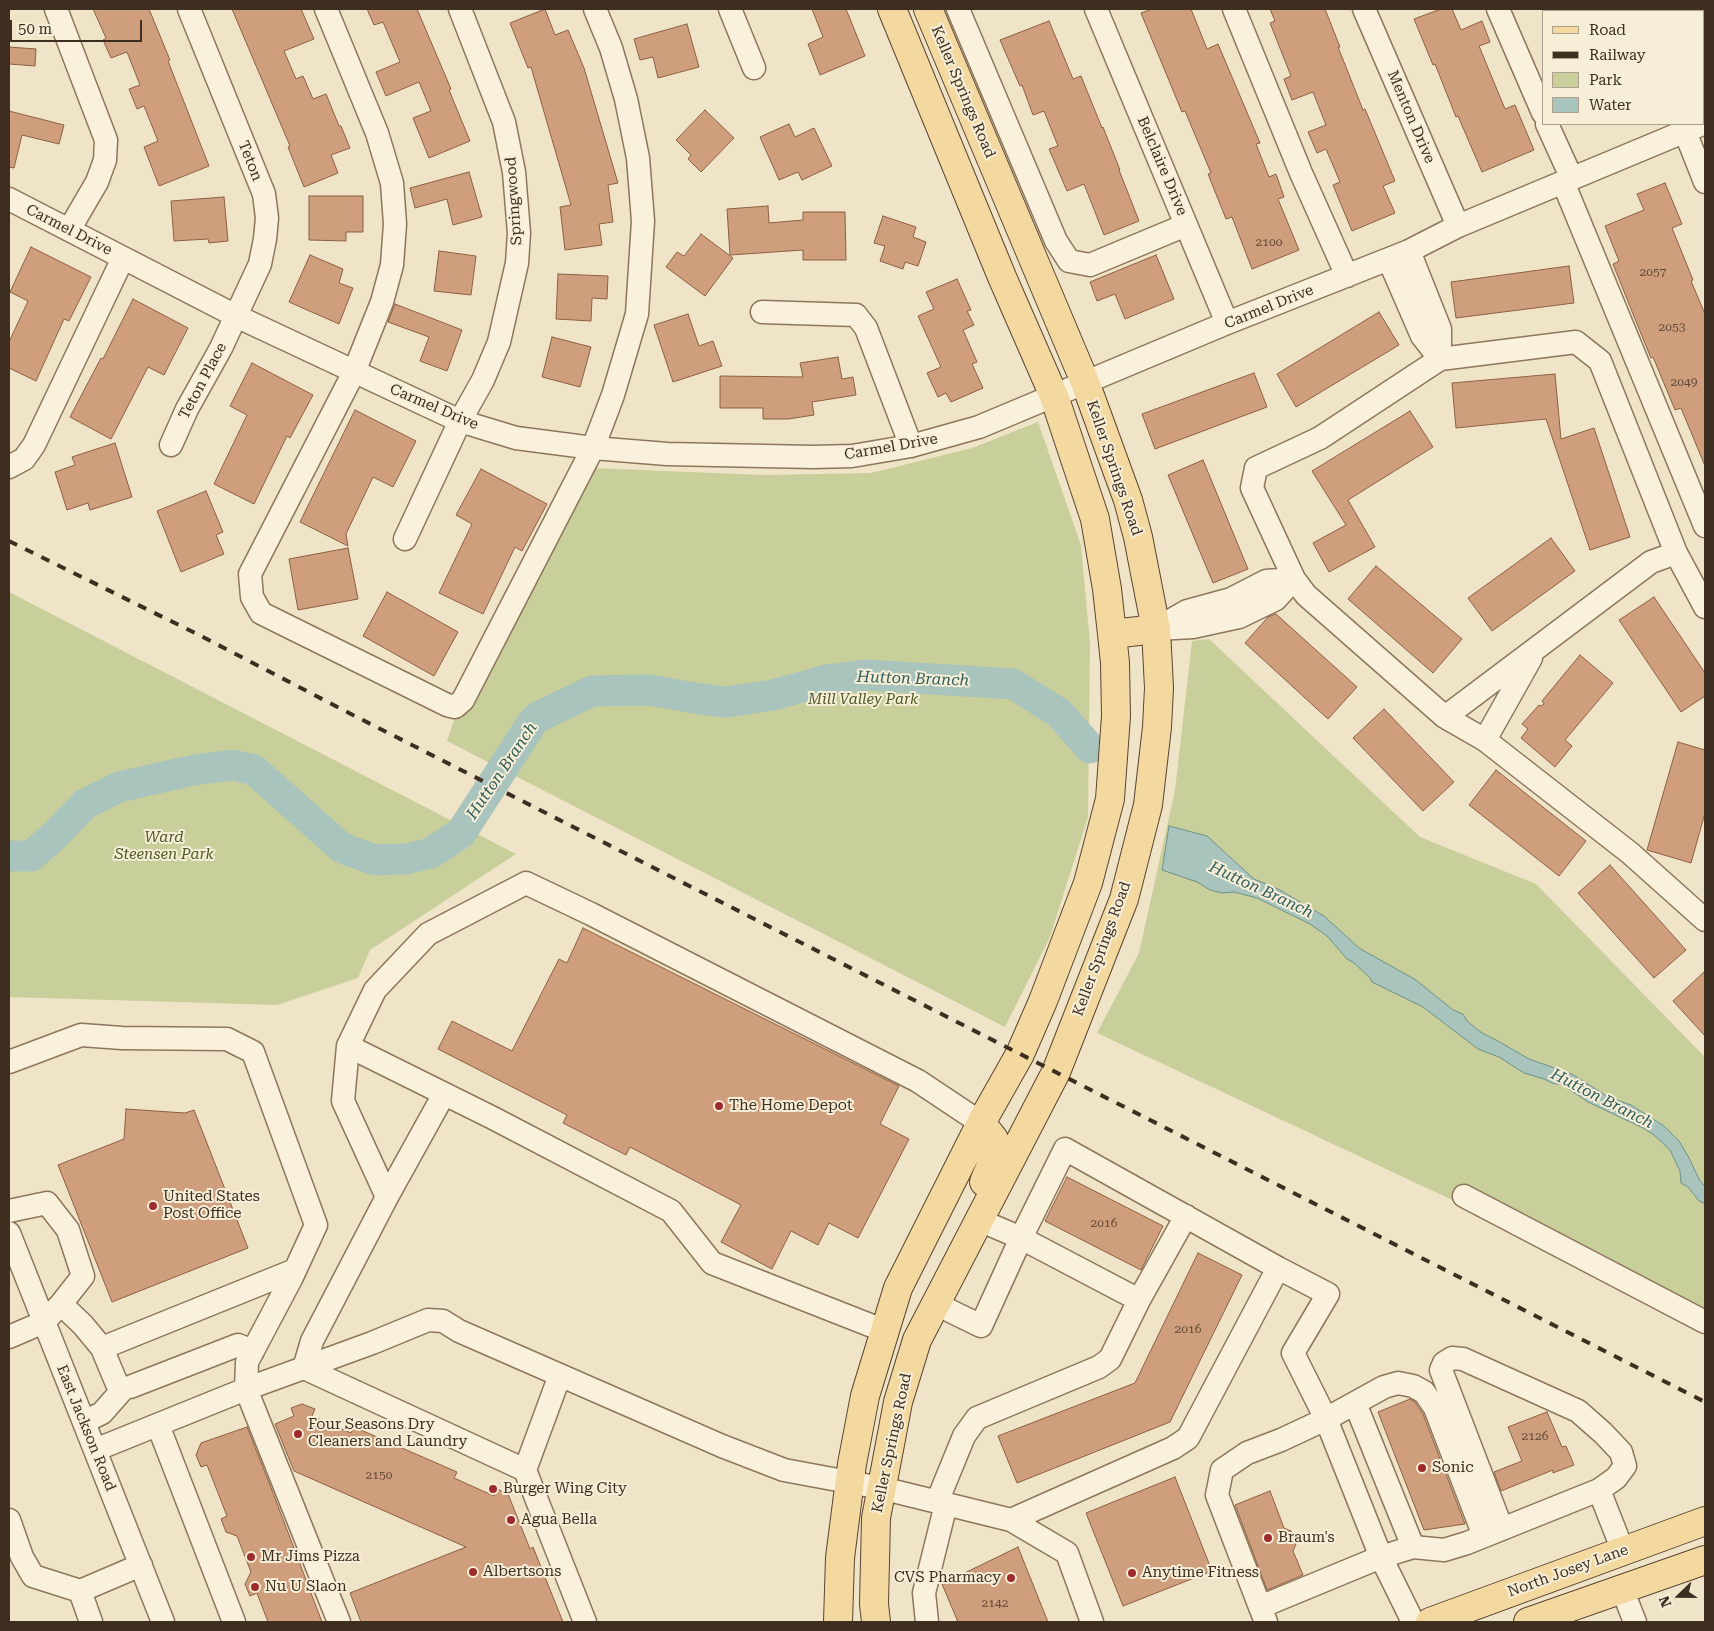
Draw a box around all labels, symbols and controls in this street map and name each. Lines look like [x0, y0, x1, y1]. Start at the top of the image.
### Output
scale bar [12, 10, 145, 42]
legend [1542, 10, 1704, 125]
text: 50 m [18, 20, 52, 38]
text: Road [1589, 21, 1626, 39]
street label: Keller Springs Road [927, 23, 999, 161]
text: Railway [1589, 46, 1646, 64]
street label: Menton Drive [1383, 68, 1439, 166]
text: Park [1589, 71, 1622, 89]
text: Water [1589, 96, 1631, 114]
street label: Belclaire Drive [1133, 114, 1191, 218]
street label: Teton [234, 138, 266, 184]
street label: Springwood [502, 156, 526, 246]
street label: Carmel Drive [23, 201, 115, 259]
house number: 2100 [1256, 235, 1282, 249]
house number: 2057 [1640, 265, 1666, 279]
street label: Carmel Drive [1222, 281, 1316, 333]
house number: 2053 [1659, 320, 1685, 334]
street label: Teton Place [175, 340, 231, 422]
house number: 2049 [1671, 375, 1697, 389]
street label: Carmel Drive [387, 380, 481, 434]
street label: Keller Springs Road [1082, 398, 1146, 538]
street label: Carmel Drive [843, 430, 939, 464]
water label: Hutton Branch [856, 667, 970, 691]
park label: Mill Valley Park [808, 691, 918, 709]
water label: Hutton Branch [463, 719, 541, 823]
park label: Ward Steensen Park [114, 829, 214, 864]
water label: Hutton Branch [1206, 858, 1316, 922]
street label: Keller Springs Road [1069, 879, 1135, 1019]
water label: Hutton Branch [1548, 1065, 1656, 1133]
place label: The Home Depot [729, 1097, 853, 1115]
marker: The Home Depot [713, 1100, 725, 1112]
place label: United States Post Office [163, 1188, 260, 1223]
marker: United States Post Office [147, 1200, 159, 1212]
house number: 2016 [1091, 1216, 1117, 1230]
house number: 2016 [1175, 1322, 1201, 1336]
street label: East Jackson Road [52, 1362, 120, 1494]
street label: Keller Springs Road [868, 1372, 916, 1514]
place label: Four Seasons Dry Cleaners and Laundry [308, 1416, 467, 1451]
marker: Four Seasons Dry Cleaners and Laundry [292, 1428, 304, 1440]
house number: 2126 [1522, 1429, 1548, 1443]
place label: Sonic [1432, 1459, 1474, 1477]
marker: Sonic [1416, 1462, 1428, 1474]
house number: 2150 [366, 1468, 392, 1482]
place label: Burger Wing City [503, 1480, 627, 1498]
marker: Burger Wing City [487, 1483, 499, 1495]
place label: Agua Bella [521, 1511, 597, 1529]
marker: Agua Bella [505, 1514, 517, 1526]
place label: Braum's [1278, 1529, 1335, 1547]
marker: Braum's [1262, 1532, 1274, 1544]
street label: North Josey Lane [1505, 1541, 1631, 1601]
place label: Mr Jims Pizza [261, 1548, 360, 1566]
marker: Mr Jims Pizza [245, 1551, 257, 1563]
place label: Albertsons [483, 1563, 561, 1581]
place label: Anytime Fitness [1142, 1564, 1259, 1582]
marker: Albertsons [467, 1566, 479, 1578]
marker: Anytime Fitness [1126, 1567, 1138, 1579]
place label: CVS Pharmacy [894, 1569, 1001, 1587]
north arrow [1654, 1571, 1704, 1621]
marker: CVS Pharmacy [1005, 1572, 1017, 1584]
place label: Nu U Slaon [265, 1578, 347, 1596]
marker: Nu U Slaon [249, 1581, 261, 1593]
text: N [1656, 1594, 1675, 1610]
house number: 2142 [982, 1596, 1008, 1610]

